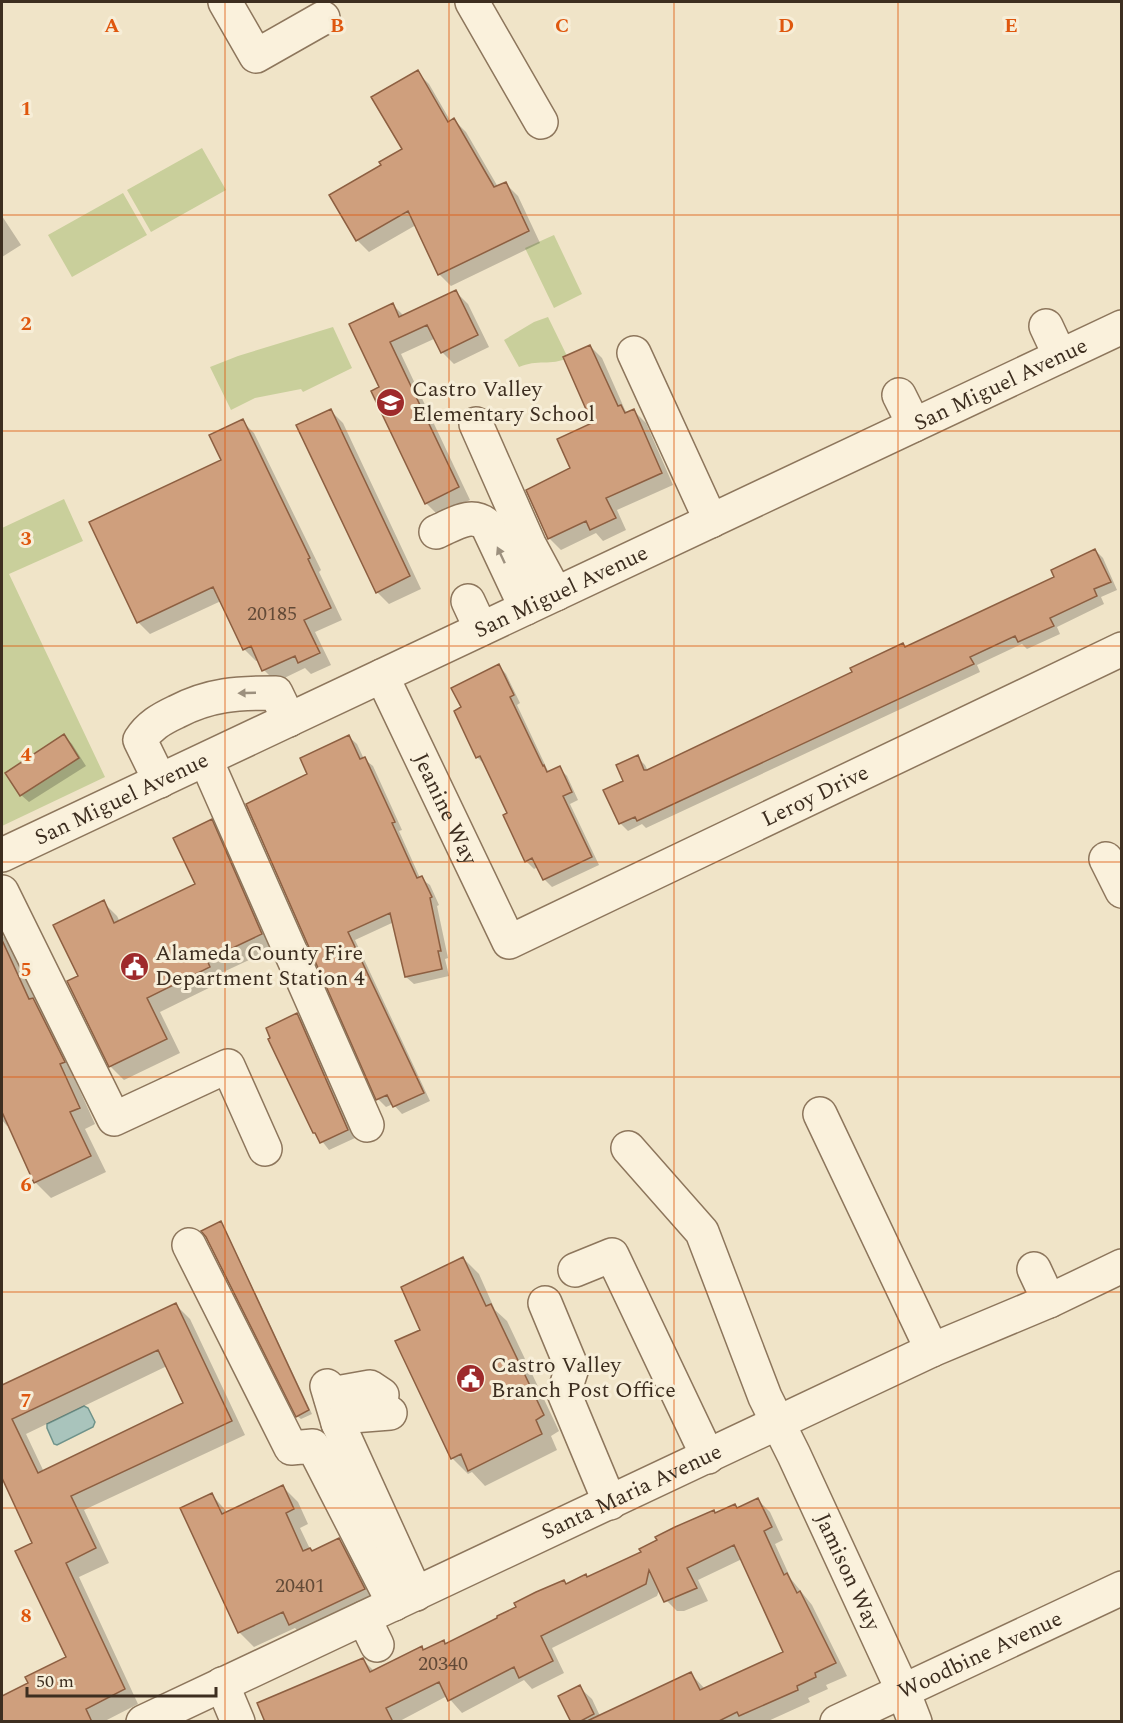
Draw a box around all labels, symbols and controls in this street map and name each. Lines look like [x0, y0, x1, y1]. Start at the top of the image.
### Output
text: A [104, 11, 120, 41]
text: B [330, 11, 344, 41]
text: C [555, 11, 569, 41]
text: D [778, 11, 794, 41]
text: E [1004, 11, 1018, 41]
text: 1 [20, 94, 32, 124]
text: 2 [20, 309, 32, 339]
street label: San Miguel Avenue [908, 329, 1093, 439]
place label: Castro Valley Elementary School [412, 373, 595, 431]
school or university icon: Castro Valley Elementary School [375, 386, 407, 418]
text: 3 [20, 524, 32, 554]
street label: San Miguel Avenue [469, 536, 653, 647]
one-way arrow [496, 546, 506, 564]
house number: 20185 [247, 599, 297, 629]
one-way arrow [238, 688, 257, 698]
text: 4 [20, 740, 32, 770]
street label: San Miguel Avenue [29, 744, 214, 854]
street label: Jeanine Way [404, 747, 487, 871]
street label: Leroy Drive [756, 756, 874, 835]
place label: Alameda County Fire Department Station 4 [155, 937, 365, 995]
public building icon: Alameda County Fire Department Station 4 [118, 950, 150, 982]
text: 5 [20, 955, 32, 985]
text: 6 [20, 1170, 32, 1200]
place label: Castro Valley Branch Post Office [491, 1349, 676, 1407]
public building icon: Castro Valley Branch Post Office [454, 1362, 486, 1394]
text: 7 [20, 1386, 32, 1416]
street label: Santa Maria Avenue [536, 1435, 727, 1548]
street label: Jamison Way [806, 1507, 890, 1637]
house number: 20401 [275, 1571, 325, 1601]
text: 8 [20, 1601, 32, 1631]
street label: Woodbine Avenue [892, 1602, 1068, 1708]
house number: 20340 [418, 1649, 468, 1679]
scale bar [27, 1660, 216, 1698]
text: 50 m [36, 1668, 74, 1695]

